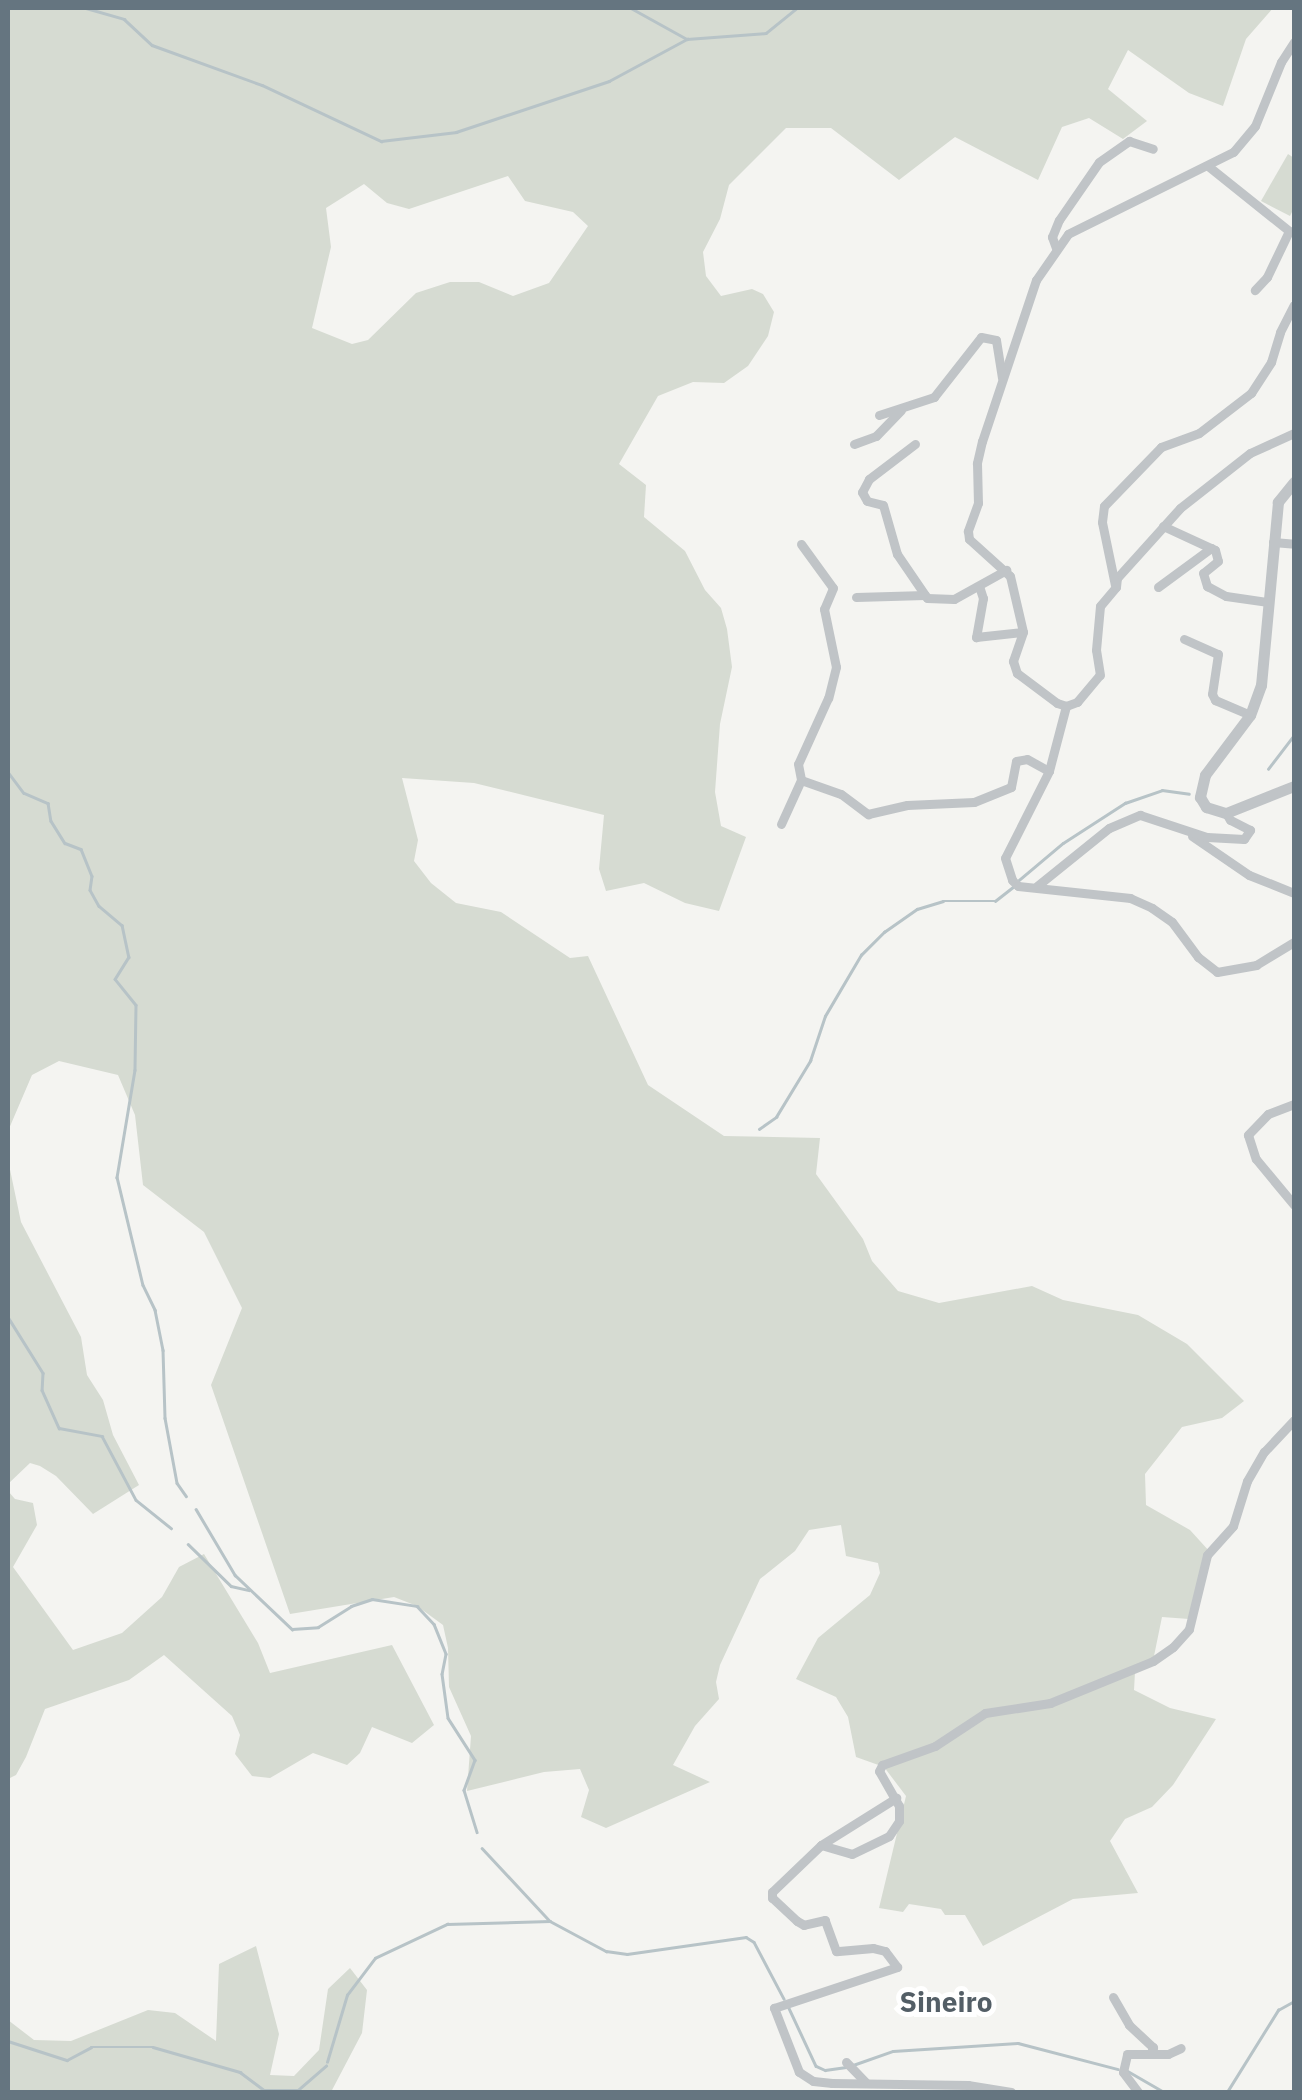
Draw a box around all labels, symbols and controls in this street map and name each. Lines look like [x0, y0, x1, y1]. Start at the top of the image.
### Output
district label: Sineiro [900, 1985, 992, 2019]

